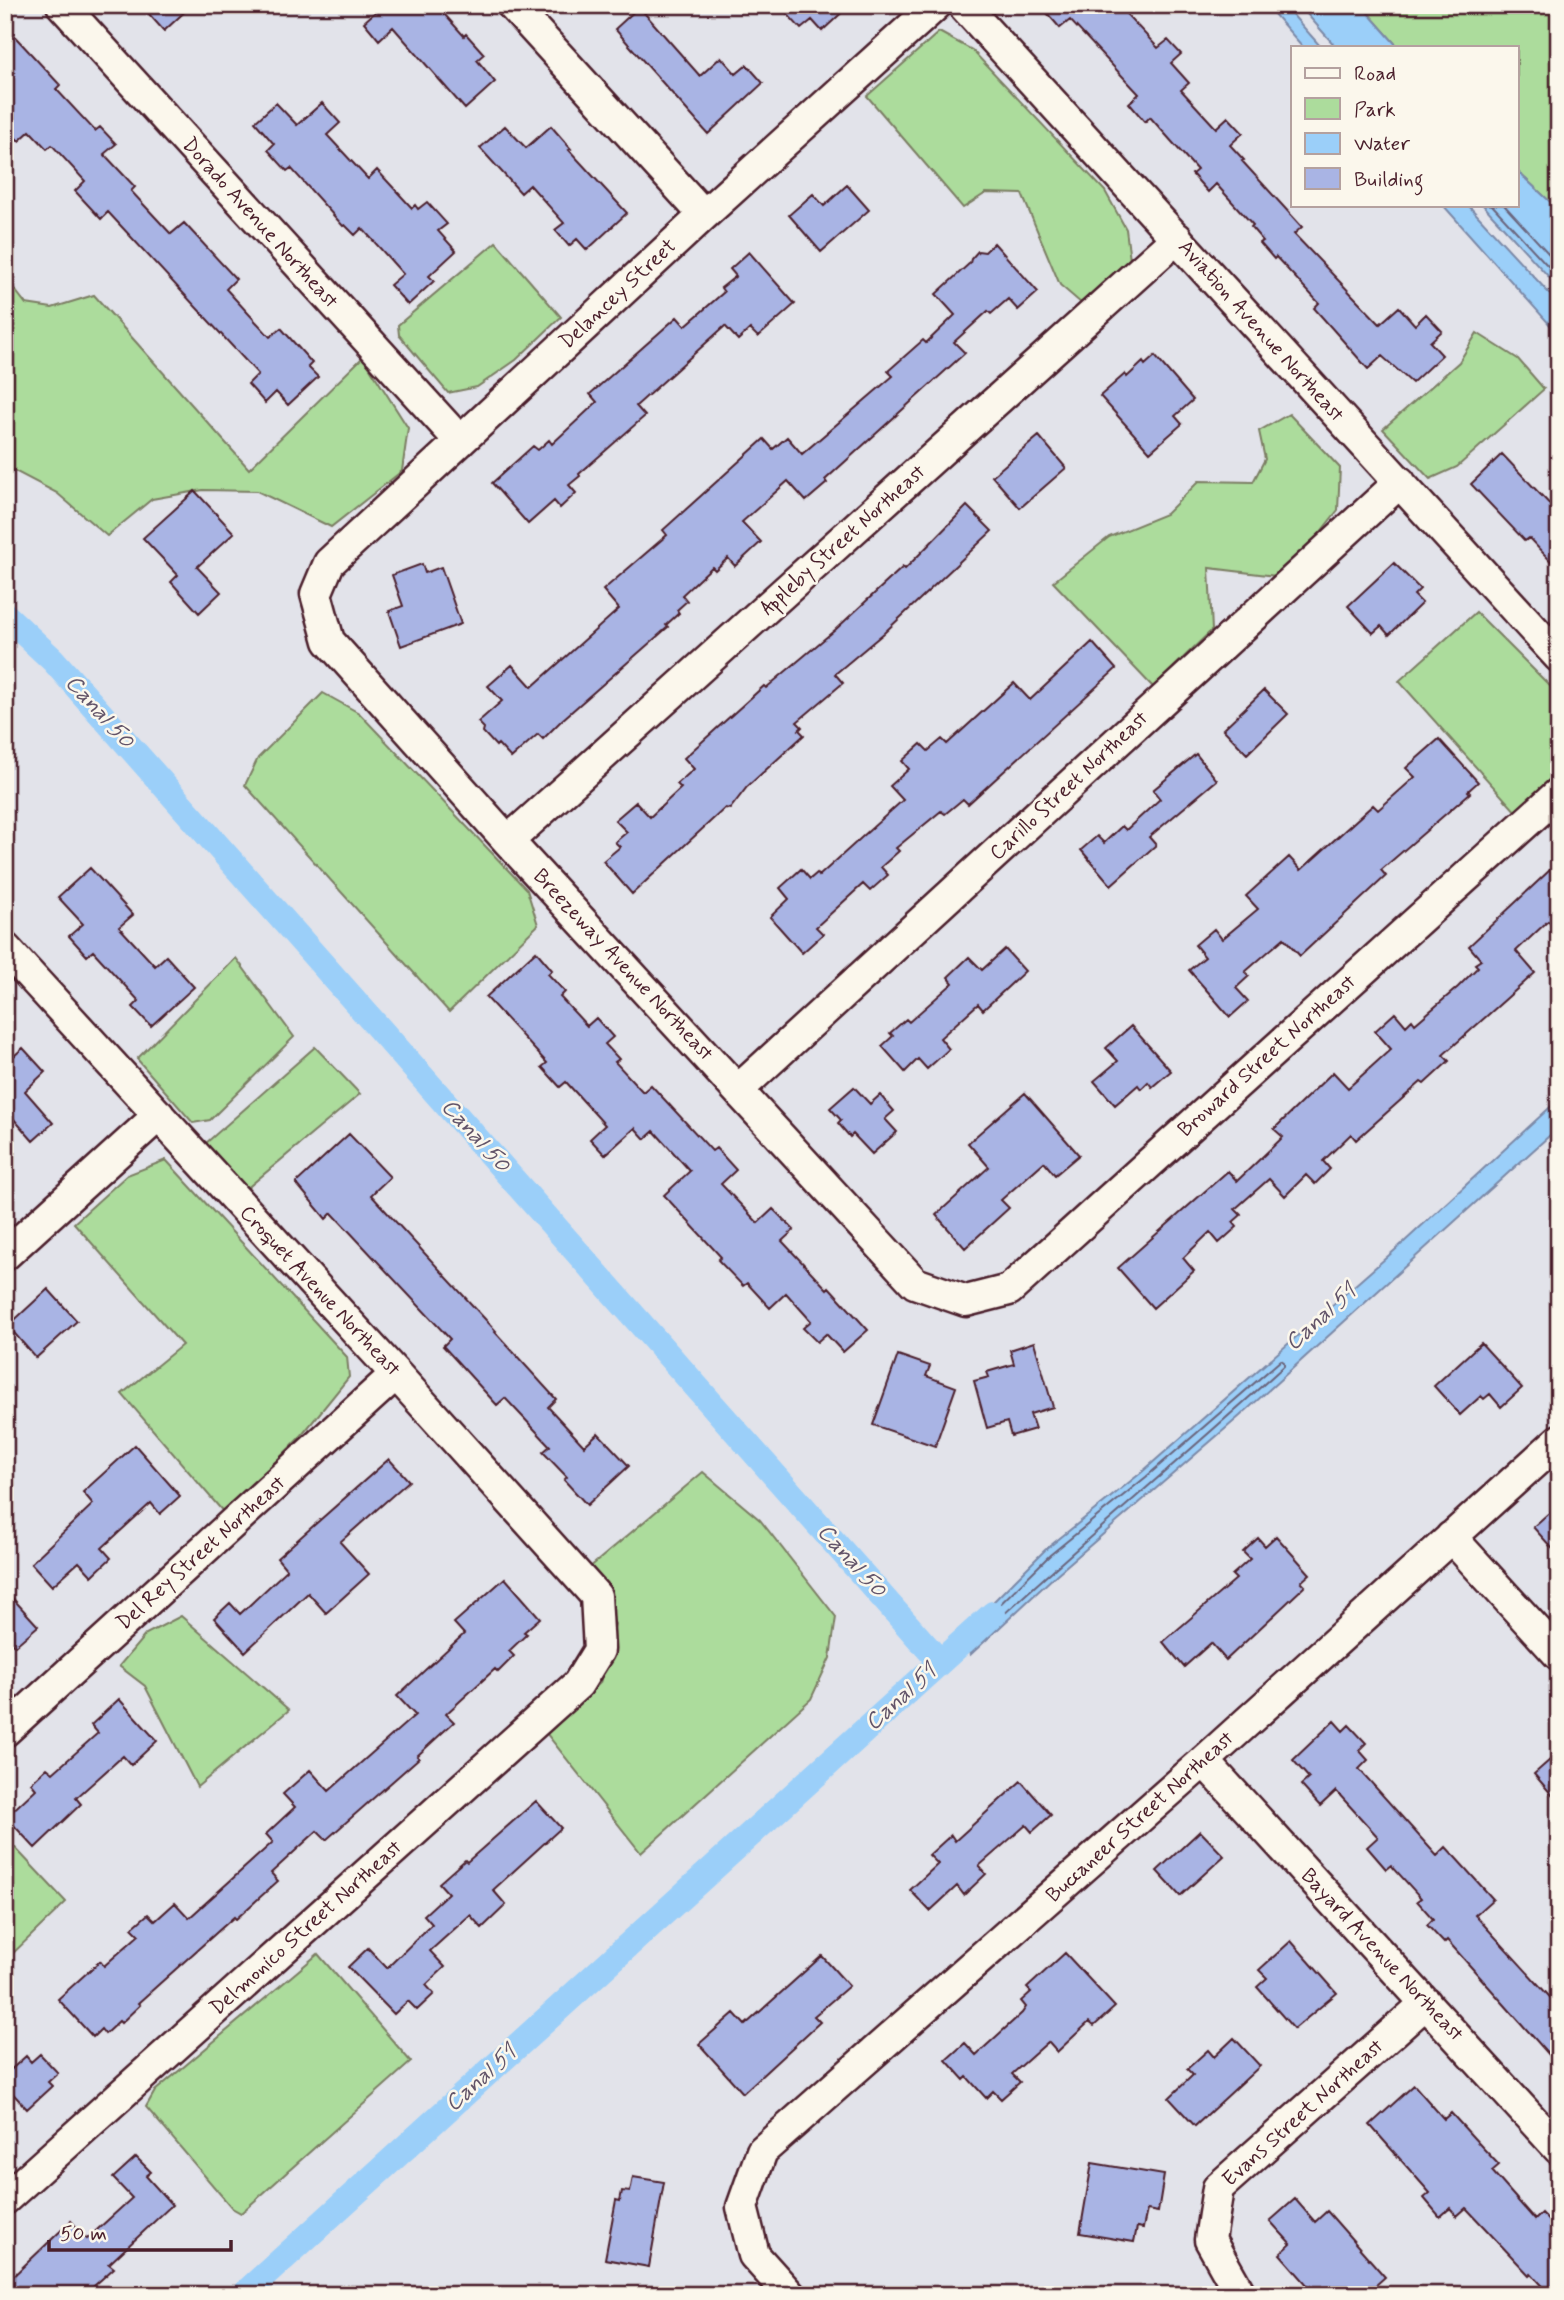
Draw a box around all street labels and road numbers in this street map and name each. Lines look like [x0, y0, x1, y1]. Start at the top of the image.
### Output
street label: Dorado Avenue Northeast [176, 131, 345, 315]
street label: Delancey Street [553, 232, 683, 356]
street label: Aviation Avenue Northeast [1172, 234, 1351, 428]
street label: Appleby Street Northeast [754, 458, 933, 622]
street label: Carillo Street Northeast [984, 705, 1155, 867]
street label: Breezeway Avenue Northeast [527, 863, 720, 1067]
street label: Broward Street Northeast [1172, 968, 1362, 1144]
street label: Croquet Avenue Northeast [233, 1199, 407, 1383]
street label: Del Rey Street Northeast [110, 1469, 292, 1637]
street label: Buccaneer Street Northeast [1040, 1725, 1240, 1909]
street label: Delmonico Street Northeast [204, 1834, 409, 2022]
street label: Bayard Avenue Northeast [1294, 1862, 1470, 2048]
street label: Evans Street Northeast [1216, 2033, 1390, 2193]

